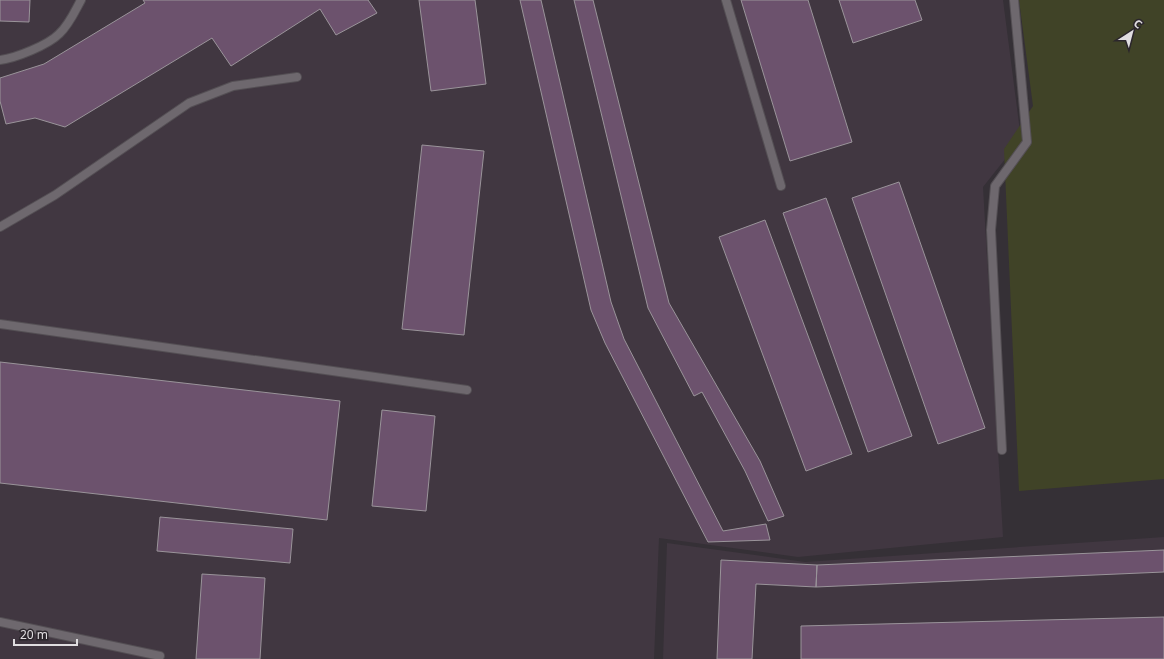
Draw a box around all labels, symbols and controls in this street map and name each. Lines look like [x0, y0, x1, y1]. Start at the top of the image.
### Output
north arrow [1112, 12, 1152, 52]
text: С [1131, 15, 1145, 32]
scale bar [14, 621, 77, 647]
text: 20 m [20, 626, 48, 643]

